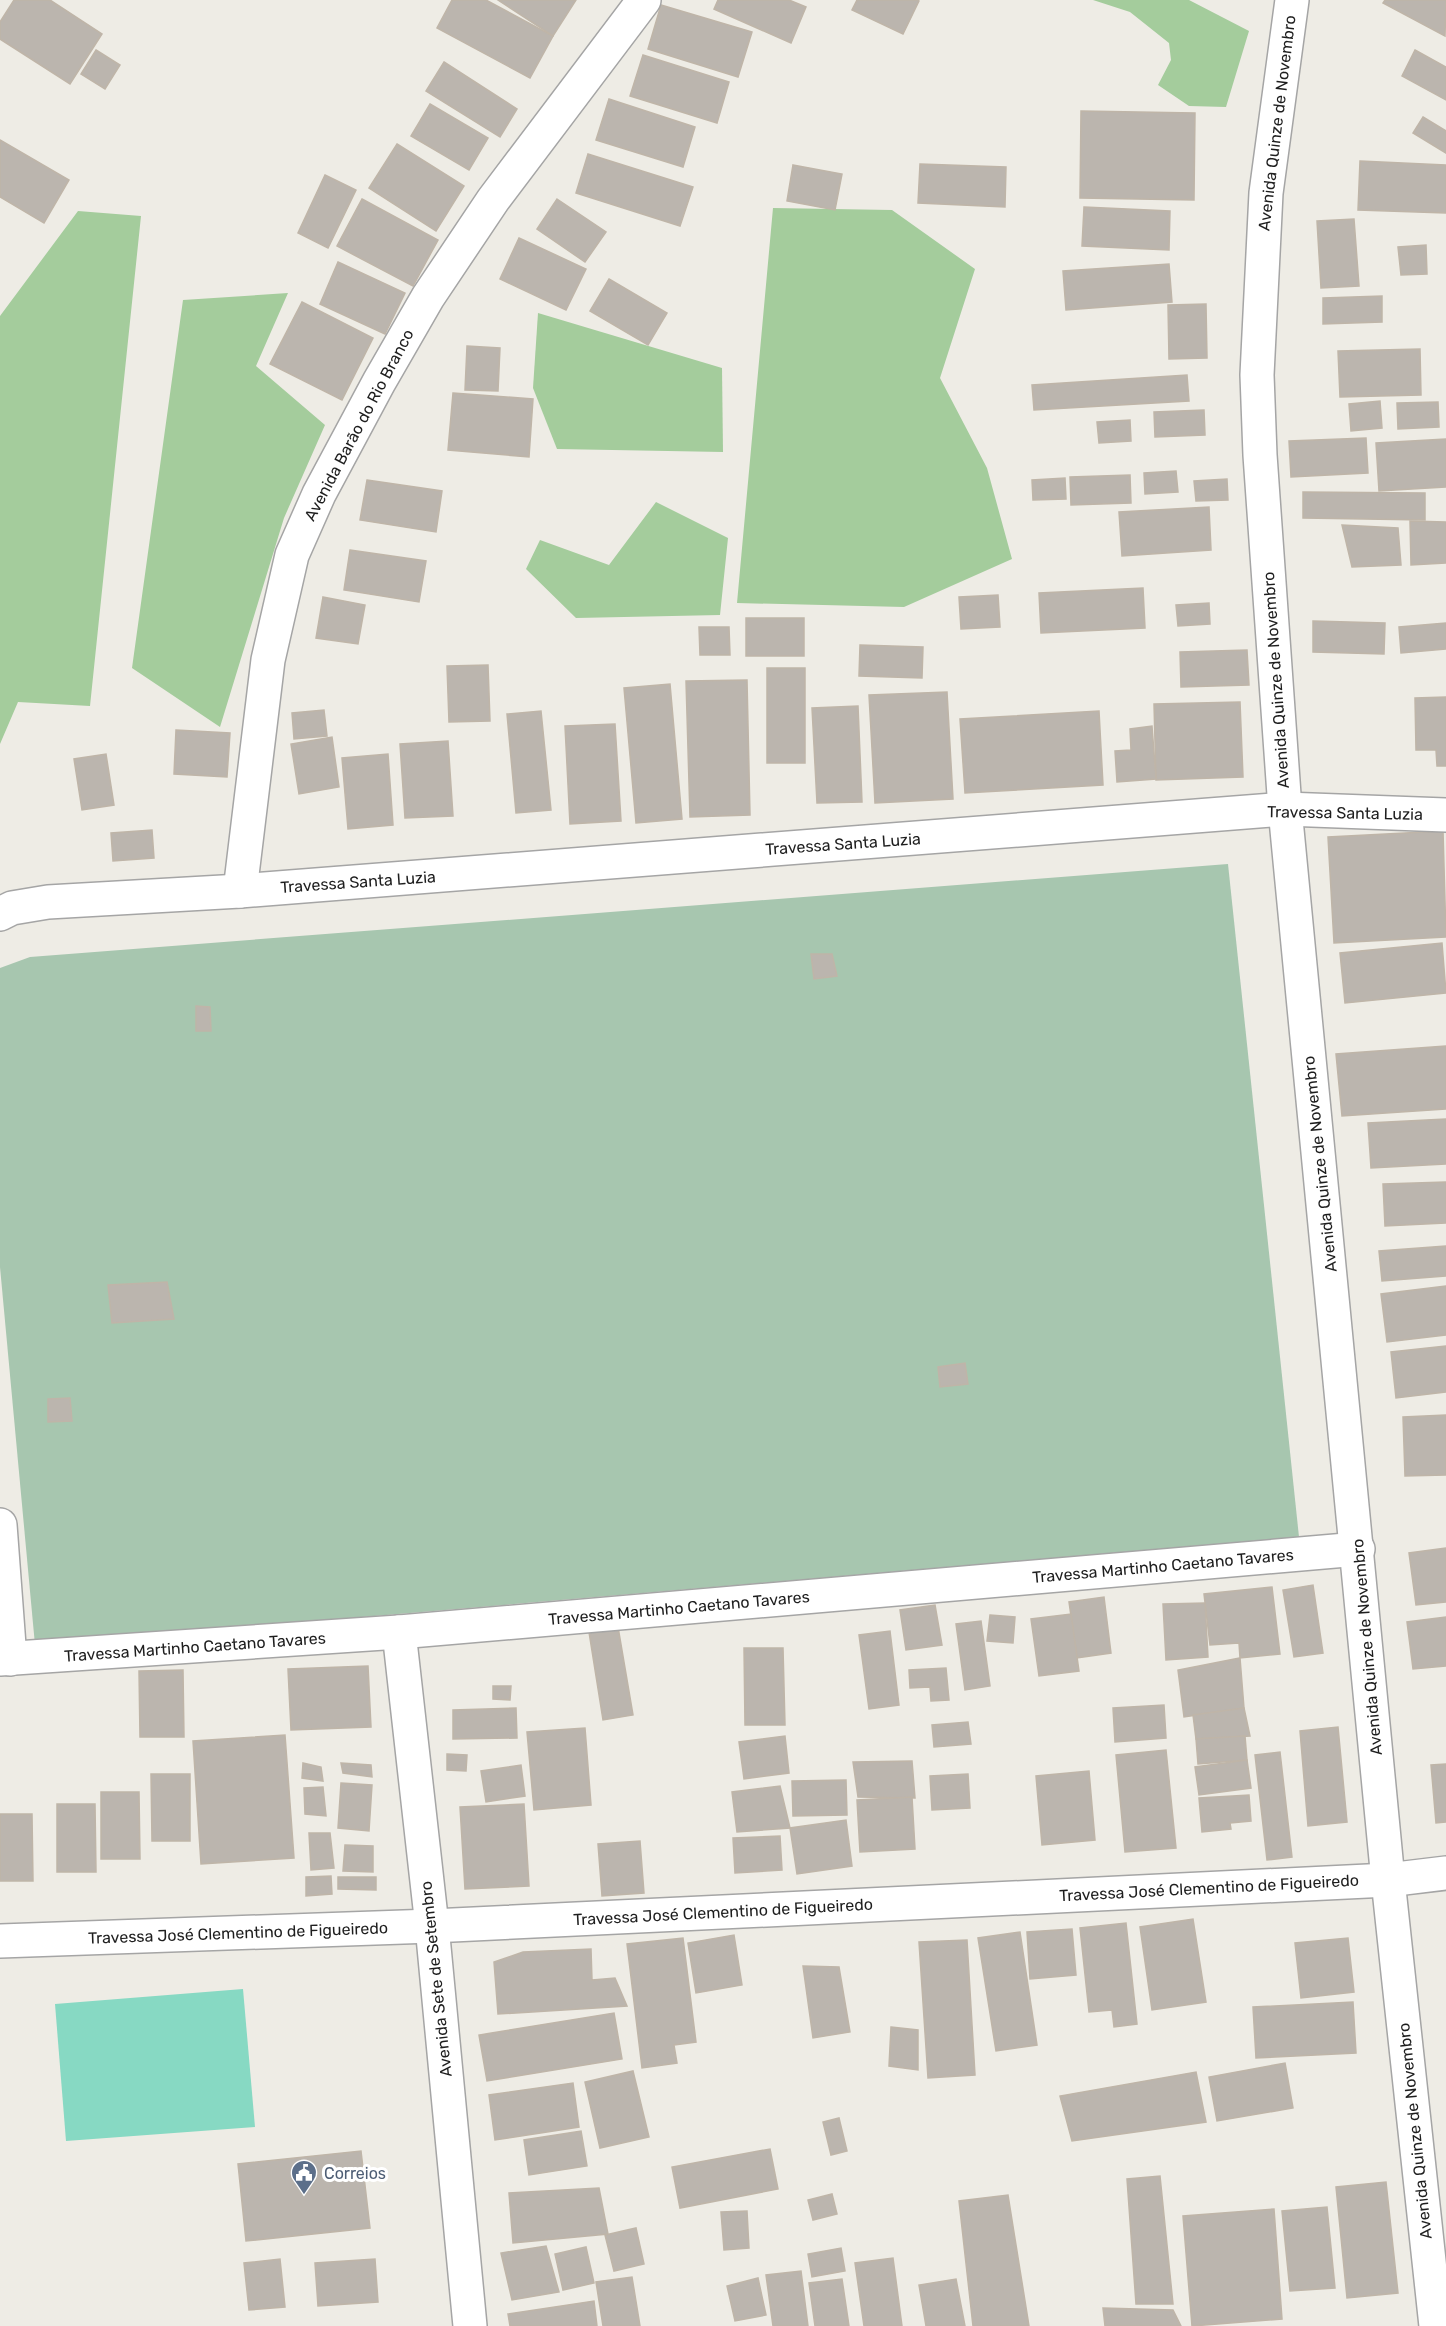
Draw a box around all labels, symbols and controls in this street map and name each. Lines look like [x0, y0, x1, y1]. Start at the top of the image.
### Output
street label: Avenida Quinze de Novembro [1254, 14, 1300, 232]
street label: Avenida Barão do Rio Branco [300, 326, 418, 524]
street label: Avenida Quinze de Novembro [1259, 571, 1293, 789]
street label: Travessa Santa Luzia [1267, 802, 1423, 824]
street label: Travessa Santa Luzia [765, 829, 921, 859]
street label: Travessa Santa Luzia [280, 867, 436, 897]
street label: Avenida Quinze de Novembro [1299, 1055, 1341, 1273]
street label: Avenida Quinze de Novembro [1348, 1538, 1386, 1756]
street label: Travessa Martinho Caetano Tavares [1032, 1545, 1294, 1587]
street label: Travessa Martinho Caetano Tavares [548, 1587, 810, 1629]
street label: Travessa Martinho Caetano Tavares [64, 1628, 326, 1666]
street label: Travessa José Clementino de Figueiredo [1059, 1871, 1359, 1905]
street label: Avenida Sete de Setembro [416, 1880, 456, 2078]
street label: Travessa José Clementino de Figueiredo [573, 1895, 873, 1929]
street label: Travessa José Clementino de Figueiredo [88, 1918, 388, 1948]
street label: Avenida Quinze de Novembro [1394, 2022, 1436, 2240]
public building icon: Correios [289, 2158, 319, 2196]
place label: Correios [324, 2164, 386, 2183]

